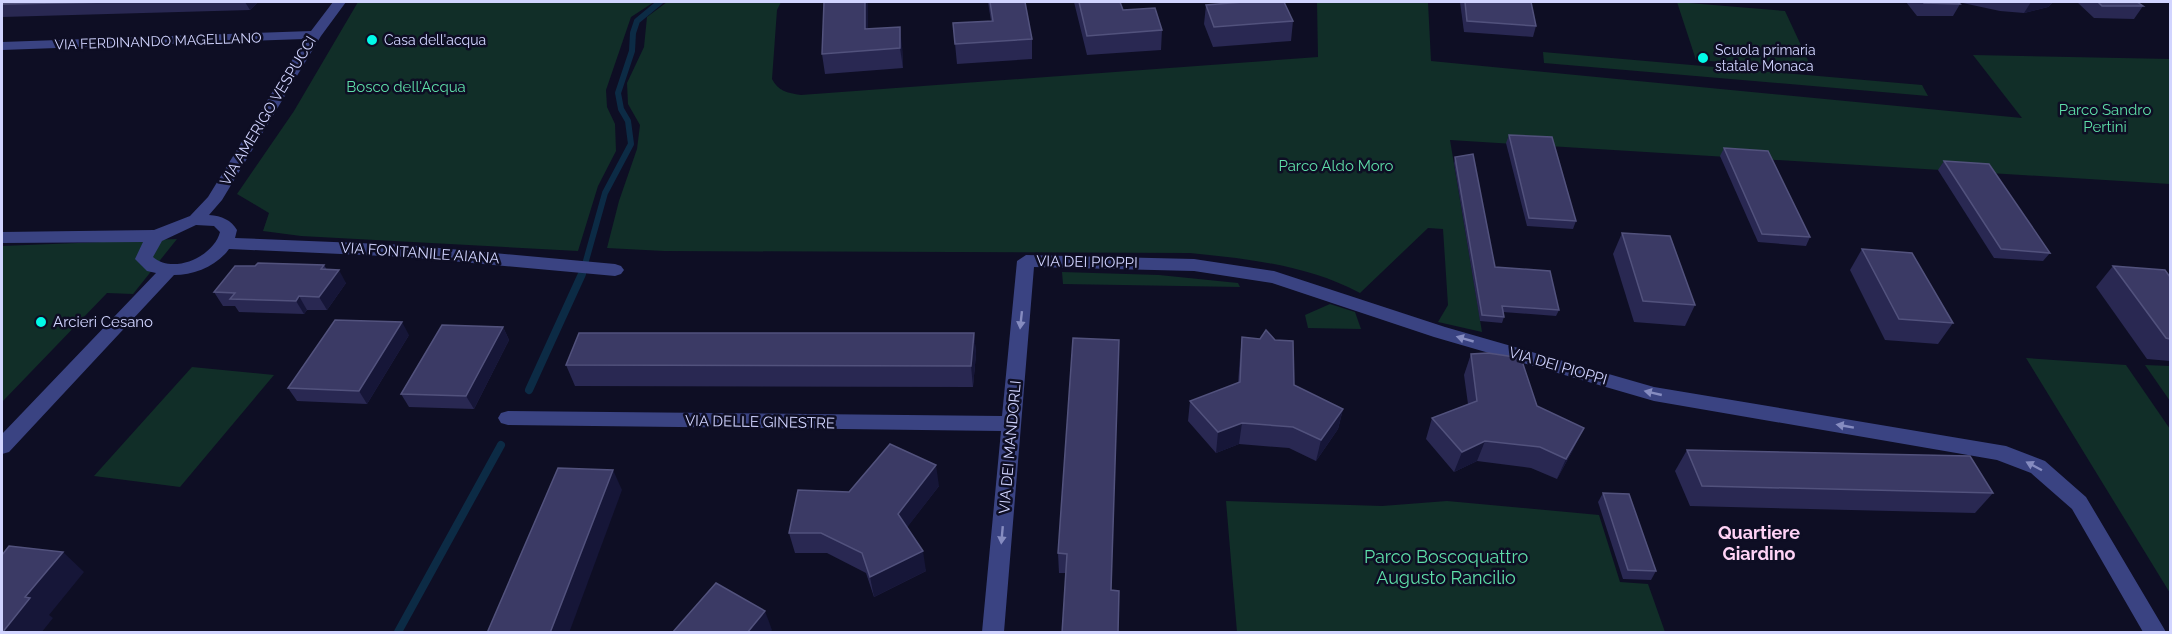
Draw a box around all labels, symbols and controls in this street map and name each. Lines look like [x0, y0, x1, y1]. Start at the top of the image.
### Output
street label: VIA FERDINANDO MAGELLANO [54, 29, 262, 53]
place label: Casa dell'acqua [384, 32, 486, 48]
street label: VIA AMERIGO VESPUCCI [216, 33, 320, 189]
marker: Casa dell'acqua [365, 33, 379, 47]
place label: Scuola primaria statale Monaca [1715, 42, 1816, 74]
marker: Scuola primaria statale Monaca [1696, 51, 1710, 65]
park label: Bosco dell'Acqua [346, 78, 466, 96]
park label: Parco Sandro Pertini [2059, 101, 2151, 136]
park label: Parco Aldo Moro [1278, 157, 1394, 175]
street label: VIA FONTANILE AIANA [340, 238, 500, 268]
street label: VIA DEI PIOPPI [1036, 252, 1138, 272]
one-way arrow [1016, 310, 1026, 329]
place label: Arcieri Cesano [53, 313, 153, 331]
marker: Arcieri Cesano [34, 315, 48, 329]
one-way arrow [1456, 334, 1474, 343]
street label: VIA DEI PIOPPI [1507, 343, 1609, 389]
street label: VIA DEI MANDORLI [995, 380, 1025, 514]
one-way arrow [1643, 387, 1662, 397]
street label: VIA DELLE GINESTRE [685, 412, 835, 432]
one-way arrow [1835, 421, 1854, 430]
one-way arrow [2025, 462, 2043, 472]
district label: Quartiere Giardino [1718, 522, 1800, 564]
one-way arrow [997, 525, 1007, 544]
park label: Parco Boscoquattro Augusto Rancilio [1364, 546, 1528, 588]

